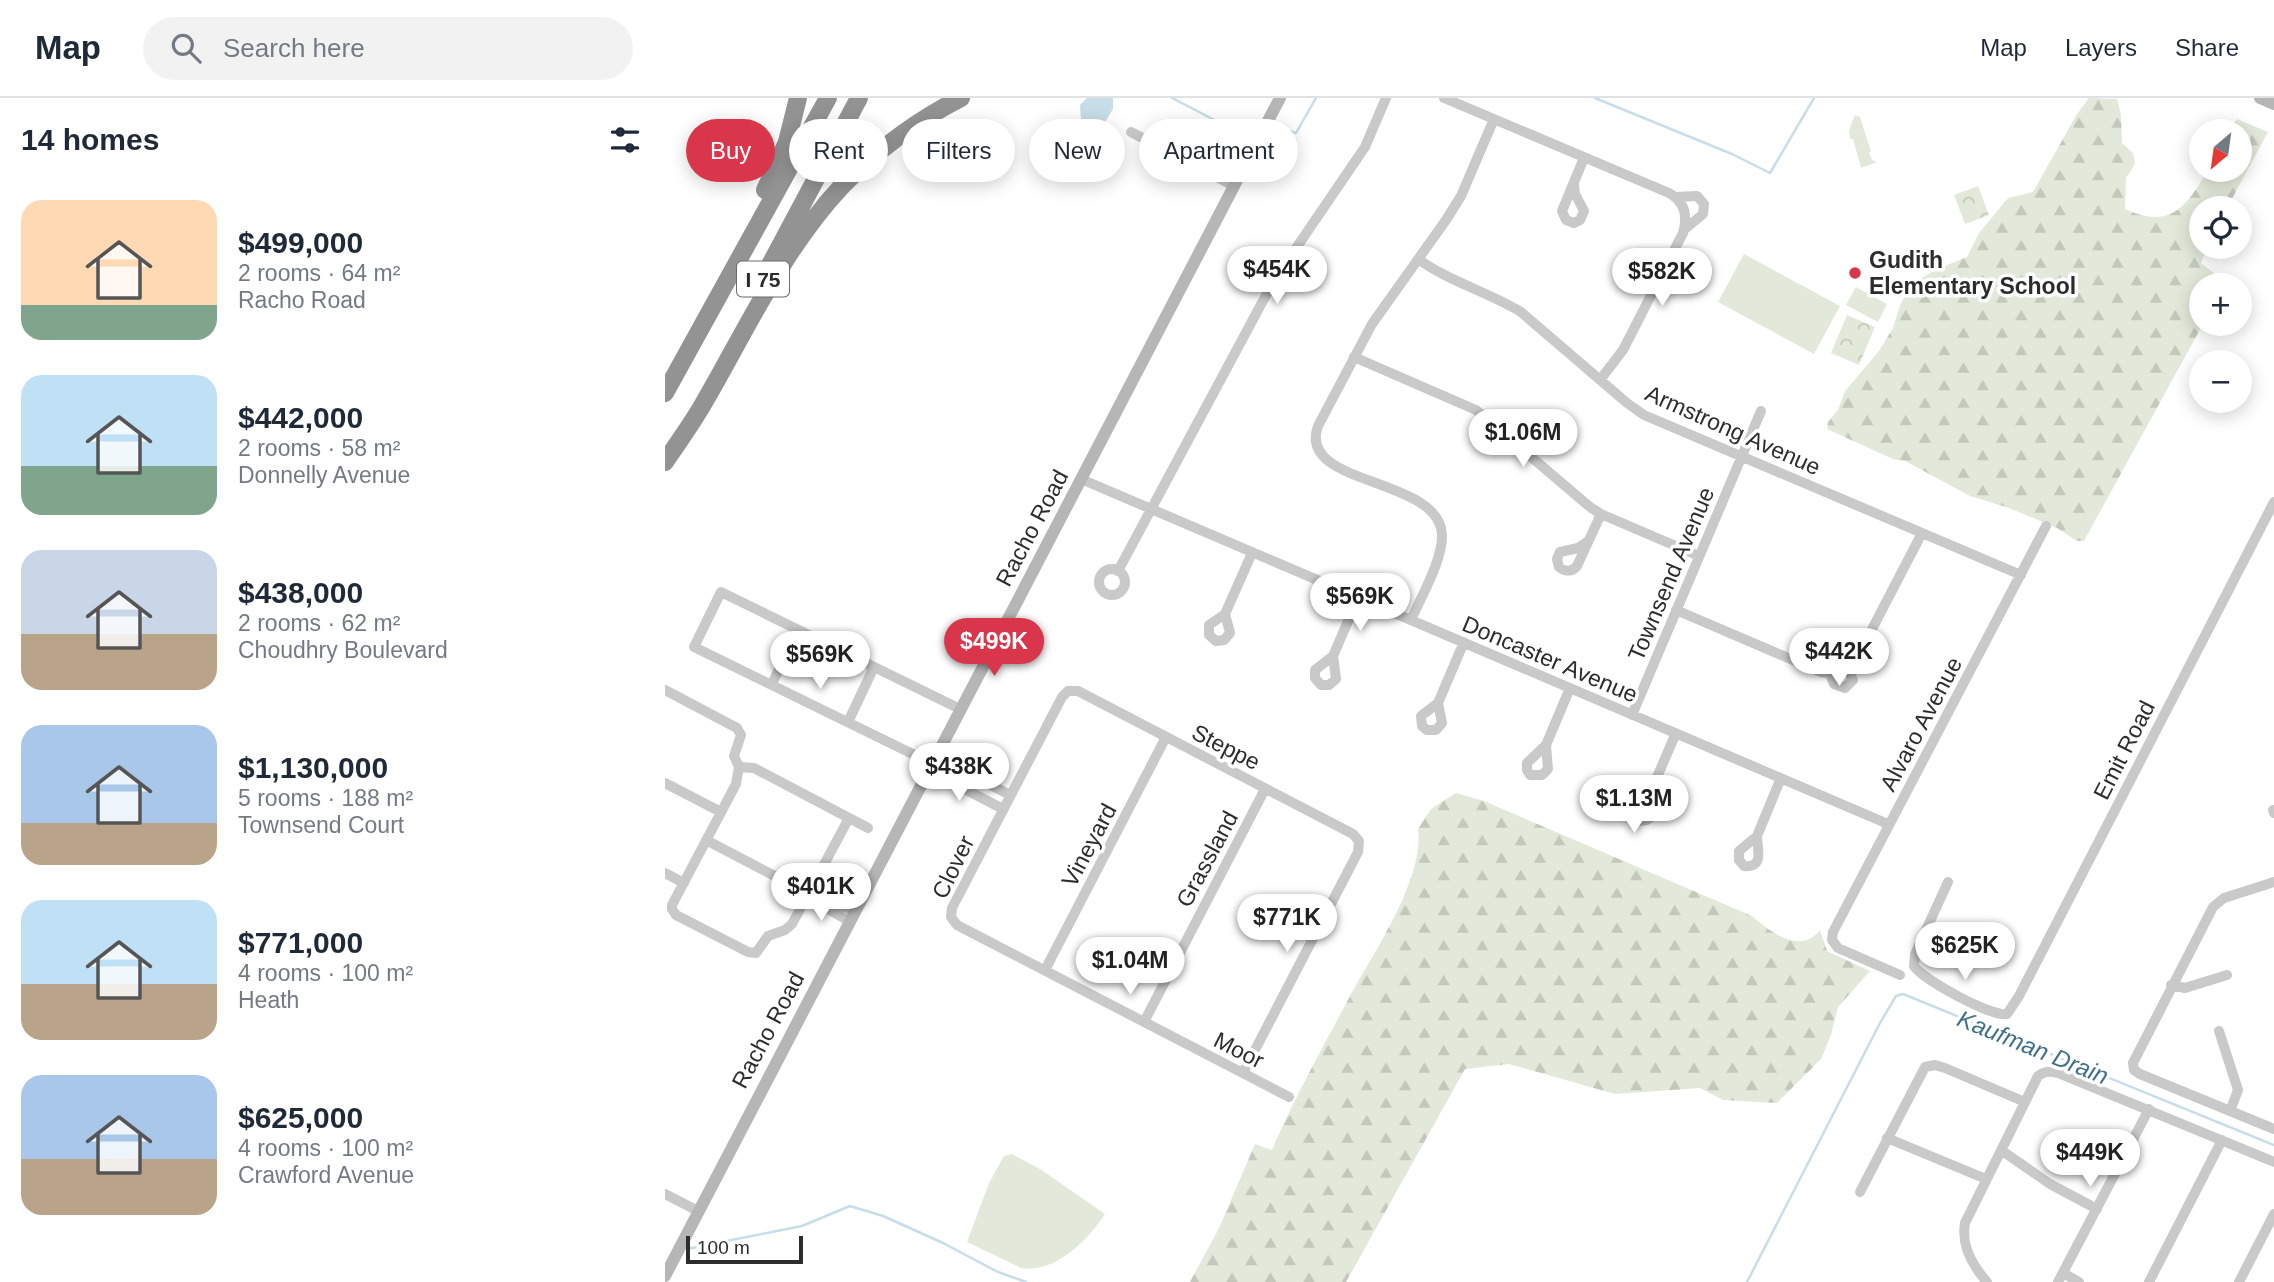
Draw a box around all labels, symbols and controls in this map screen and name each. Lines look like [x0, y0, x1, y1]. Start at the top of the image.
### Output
search box [143, 17, 633, 80]
text: Map [35, 29, 101, 66]
icon: search [167, 29, 205, 67]
text: Search here [223, 33, 365, 63]
text: Map [1980, 34, 2027, 61]
text: Layers [2065, 34, 2137, 61]
text: Share [2175, 34, 2239, 61]
chip: Buy [686, 119, 775, 182]
chip: Rent [789, 119, 888, 182]
chip: Filters [902, 119, 1015, 182]
chip: New [1029, 119, 1125, 182]
chip: Apartment [1139, 119, 1298, 182]
north arrow [2189, 119, 2252, 182]
map controls [2189, 119, 2252, 413]
icon: filters [606, 121, 644, 159]
text: 14 homes [21, 123, 159, 156]
button: locate [2189, 196, 2252, 259]
text: $499,000 [238, 226, 363, 259]
icon: home [77, 228, 161, 312]
pin: $454K [1228, 246, 1326, 306]
place label: Gudith Elementary School [1869, 247, 2076, 299]
pin: $582K [1613, 248, 1711, 308]
text: $454K [1243, 256, 1311, 282]
text: $582K [1628, 258, 1696, 284]
text: 2 rooms · 64 m² [238, 260, 400, 286]
road number: I 75 [737, 262, 789, 296]
marker: Gudith Elementary School [1847, 265, 1863, 281]
button: + [2189, 273, 2252, 336]
text: Racho Road [238, 287, 366, 313]
button: − [2189, 350, 2252, 413]
street label: Armstrong Avenue [1641, 380, 1825, 480]
text: $442,000 [238, 401, 363, 434]
icon: home [77, 403, 161, 487]
pin: $1.06M [1466, 410, 1580, 469]
text: $1.06M [1485, 419, 1561, 445]
text: 2 rooms · 58 m² [238, 435, 400, 461]
text: Donnelly Avenue [238, 462, 410, 488]
street label: Racho Road [991, 465, 1073, 591]
street label: Townsend Avenue [1623, 483, 1719, 665]
pin: $569K [1311, 574, 1409, 633]
text: $438,000 [238, 576, 363, 609]
icon: home [77, 578, 161, 662]
text: $569K [1326, 583, 1394, 609]
text: 2 rooms · 62 m² [238, 610, 400, 636]
street label: Doncaster Avenue [1459, 610, 1641, 708]
pin: $499K [945, 618, 1043, 678]
text: $499K [960, 628, 1028, 654]
pin: $442K [1790, 628, 1888, 688]
pin: $569K [771, 632, 869, 691]
text: Choudhry Boulevard [238, 637, 448, 663]
text: $442K [1805, 638, 1873, 664]
text: $569K [786, 641, 854, 667]
street label: Alvaro Avenue [1875, 653, 1967, 795]
street label: Emit Road [2088, 696, 2160, 804]
street label: Steppe [1188, 719, 1264, 775]
pin: $438K [910, 744, 1008, 803]
text: $1,130,000 [238, 751, 388, 784]
icon: home [77, 753, 161, 837]
text: $438K [925, 753, 993, 779]
pin: $1.13M [1577, 776, 1691, 835]
text: 5 rooms · 188 m² [238, 785, 413, 811]
text: $1.13M [1596, 785, 1672, 811]
street label: Vineyard [1056, 799, 1122, 891]
street label: Grassland [1171, 807, 1243, 911]
text: Townsend Court [238, 812, 404, 838]
street label: Clover [927, 831, 979, 903]
pin: $401K [772, 864, 870, 923]
text: $401K [787, 873, 855, 899]
pin: $771K [1238, 894, 1336, 954]
text: $771K [1253, 904, 1321, 930]
pin: $625K [1916, 922, 2014, 982]
text: $771,000 [238, 926, 363, 959]
icon: home [77, 928, 161, 1012]
text: $625K [1931, 932, 1999, 958]
pin: $1.04M [1073, 937, 1187, 997]
text: $1.04M [1092, 947, 1168, 973]
text: 4 rooms · 100 m² [238, 960, 413, 986]
street label: Racho Road [727, 967, 809, 1093]
text: Heath [238, 987, 299, 1013]
water label: Kaufman Drain [1954, 1004, 2112, 1090]
street label: Moor [1210, 1027, 1269, 1074]
text: $625,000 [238, 1101, 363, 1134]
icon: home [77, 1103, 161, 1187]
pin: $449K [2041, 1130, 2139, 1189]
text: 4 rooms · 100 m² [238, 1135, 413, 1161]
text: $449K [2056, 1139, 2124, 1165]
text: Crawford Avenue [238, 1162, 414, 1188]
scale bar [686, 1233, 803, 1265]
text: 100 m [697, 1237, 750, 1258]

